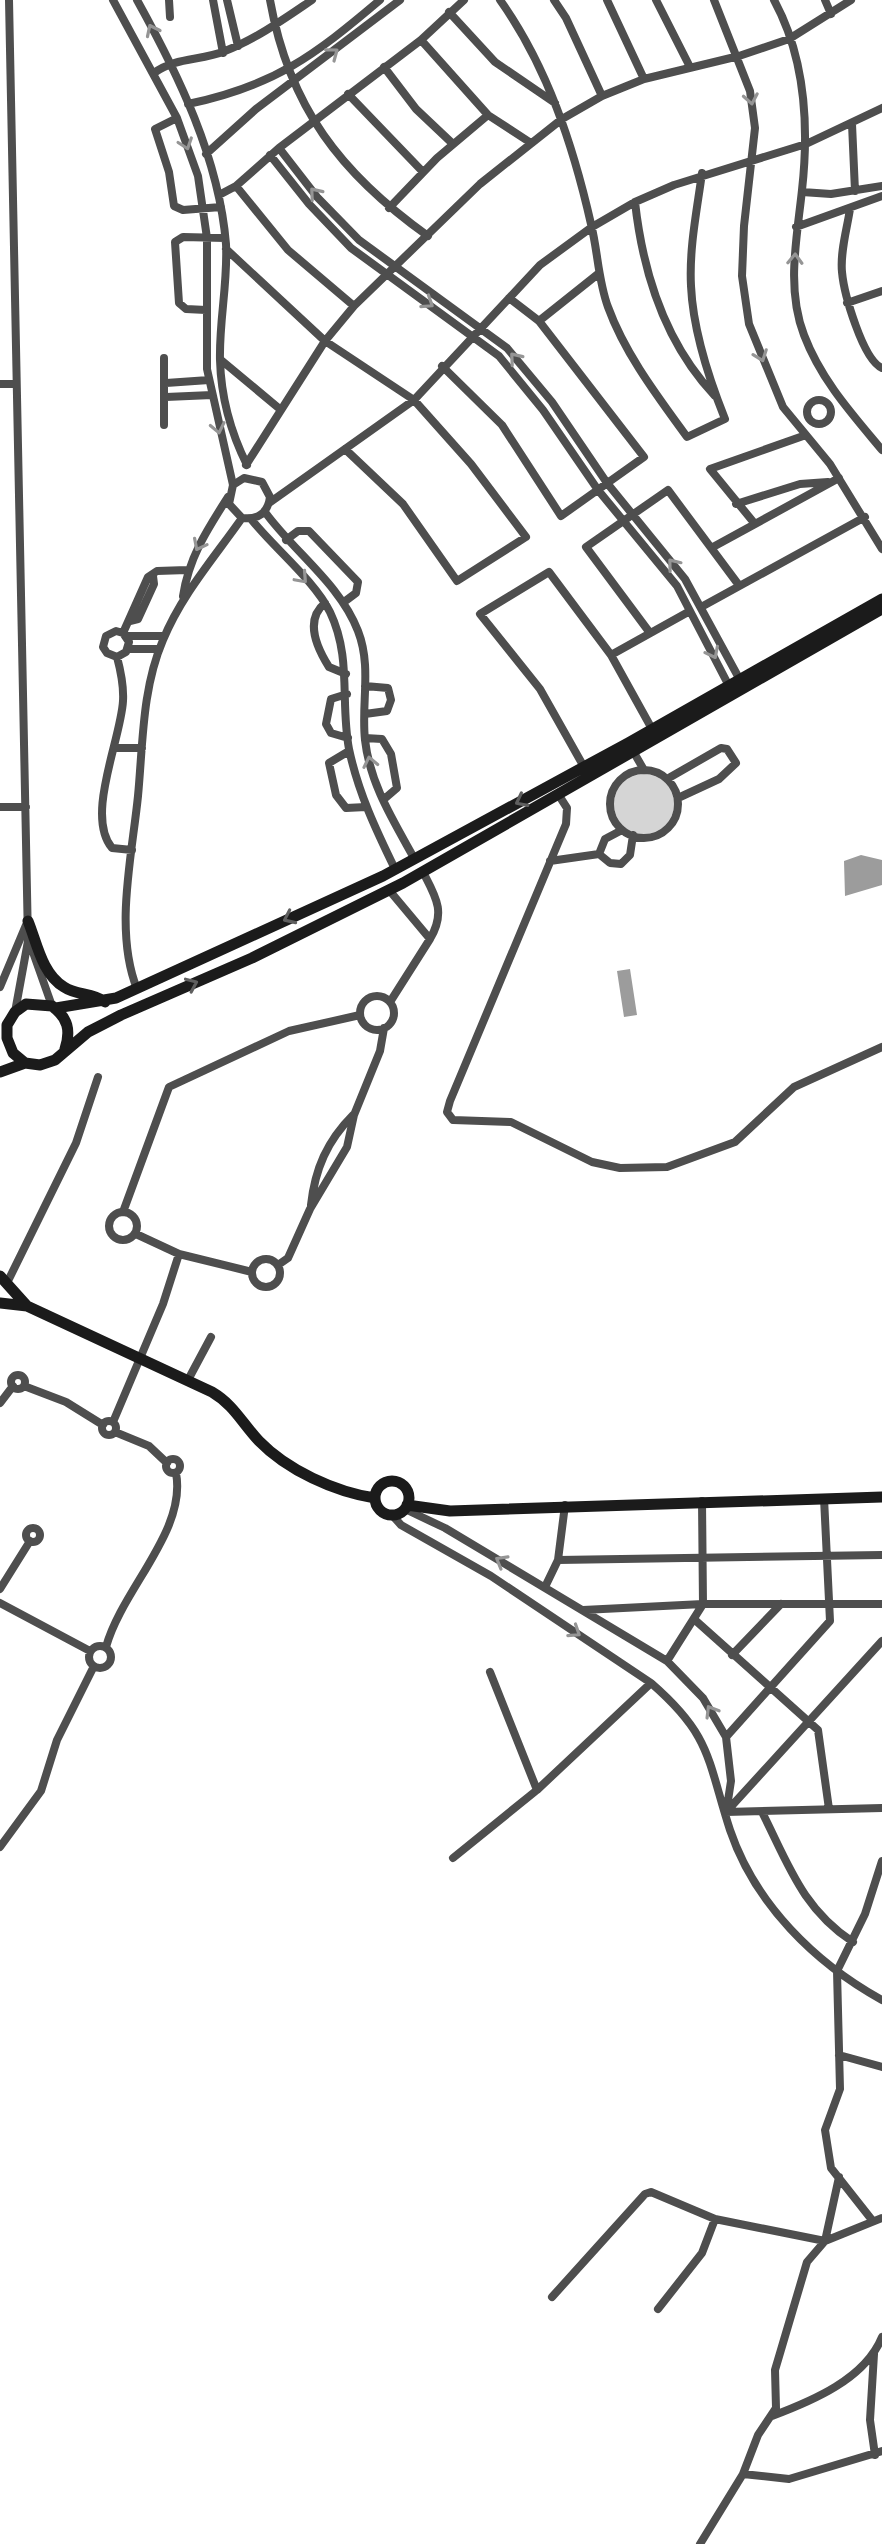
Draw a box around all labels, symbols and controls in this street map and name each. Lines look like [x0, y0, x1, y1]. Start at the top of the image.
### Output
one-way arrow [146, 24, 162, 39]
one-way arrow [324, 49, 338, 63]
one-way arrow [741, 92, 758, 106]
one-way arrow [177, 136, 193, 150]
one-way arrow [310, 188, 325, 203]
one-way arrow [786, 252, 803, 265]
one-way arrow [419, 294, 434, 309]
one-way arrow [751, 348, 768, 362]
one-way arrow [510, 353, 525, 367]
one-way arrow [209, 422, 226, 435]
one-way arrow [194, 536, 209, 551]
one-way arrow [669, 558, 683, 573]
one-way arrow [293, 568, 307, 583]
one-way arrow [703, 645, 719, 660]
one-way arrow [362, 756, 379, 769]
one-way arrow [514, 791, 529, 806]
one-way arrow [283, 908, 297, 924]
one-way arrow [184, 977, 198, 993]
one-way arrow [495, 1555, 510, 1571]
one-way arrow [566, 1623, 580, 1638]
one-way arrow [705, 1705, 721, 1720]

